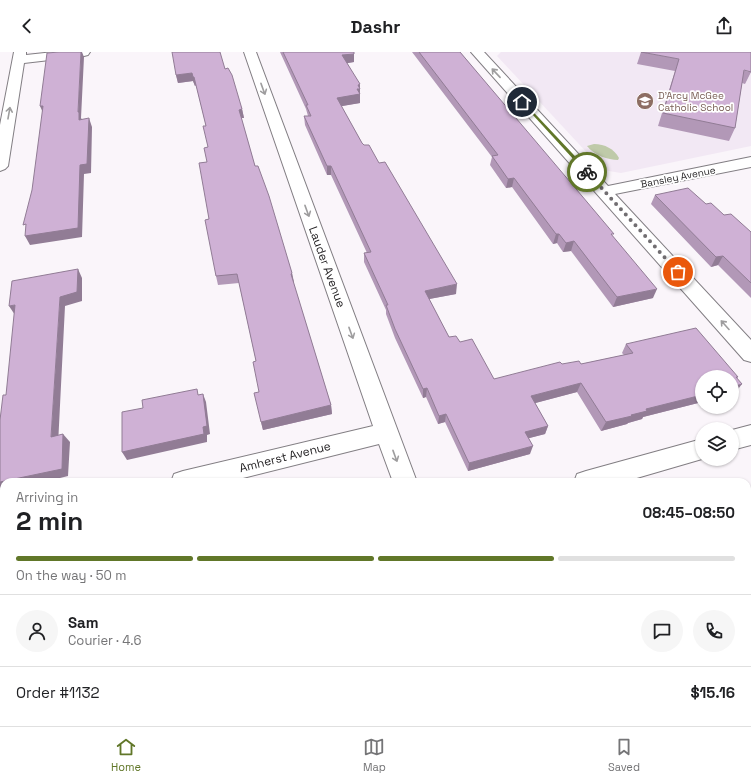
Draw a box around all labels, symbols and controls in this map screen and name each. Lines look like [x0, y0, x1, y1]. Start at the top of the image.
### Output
icon: back [16, 15, 38, 37]
text: Dashr [351, 15, 400, 38]
icon: share [713, 15, 735, 37]
one-way arrow [491, 68, 501, 78]
one-way arrow [260, 82, 268, 94]
pin [505, 85, 539, 119]
place label: D'Arcy McGee Catholic School [658, 89, 733, 114]
icon: home [511, 91, 533, 113]
school or university icon: D'Arcy McGee Catholic School [635, 91, 655, 111]
one-way arrow [5, 107, 13, 120]
courier [567, 152, 607, 192]
icon: bike [576, 161, 598, 183]
street label: Bansley Avenue [639, 163, 717, 191]
one-way arrow [304, 205, 312, 217]
street label: Lauder Avenue [305, 224, 349, 310]
pin [661, 255, 695, 289]
icon: bag [667, 261, 689, 283]
one-way arrow [721, 320, 730, 330]
one-way arrow [348, 327, 355, 340]
map controls [695, 370, 739, 466]
button: locate [695, 370, 739, 414]
button: layers [695, 422, 739, 466]
street label: Amherst Avenue [238, 438, 332, 476]
one-way arrow [392, 449, 400, 461]
text: Arriving in [16, 489, 78, 506]
text: 08:45–08:50 [643, 503, 735, 522]
text: 2 min [16, 504, 83, 538]
text: On the way · 50 m [16, 567, 126, 584]
button: person [16, 610, 58, 652]
button: chat [641, 610, 683, 652]
button: phone [693, 610, 735, 652]
text: Sam [68, 613, 99, 632]
text: Courier · 4.6 [68, 632, 141, 649]
text: Order #1132 [16, 683, 100, 702]
text: $15.16 [690, 683, 735, 702]
tab: Home [111, 736, 141, 774]
tab: Map [363, 736, 386, 774]
tab: Saved [608, 736, 640, 774]

